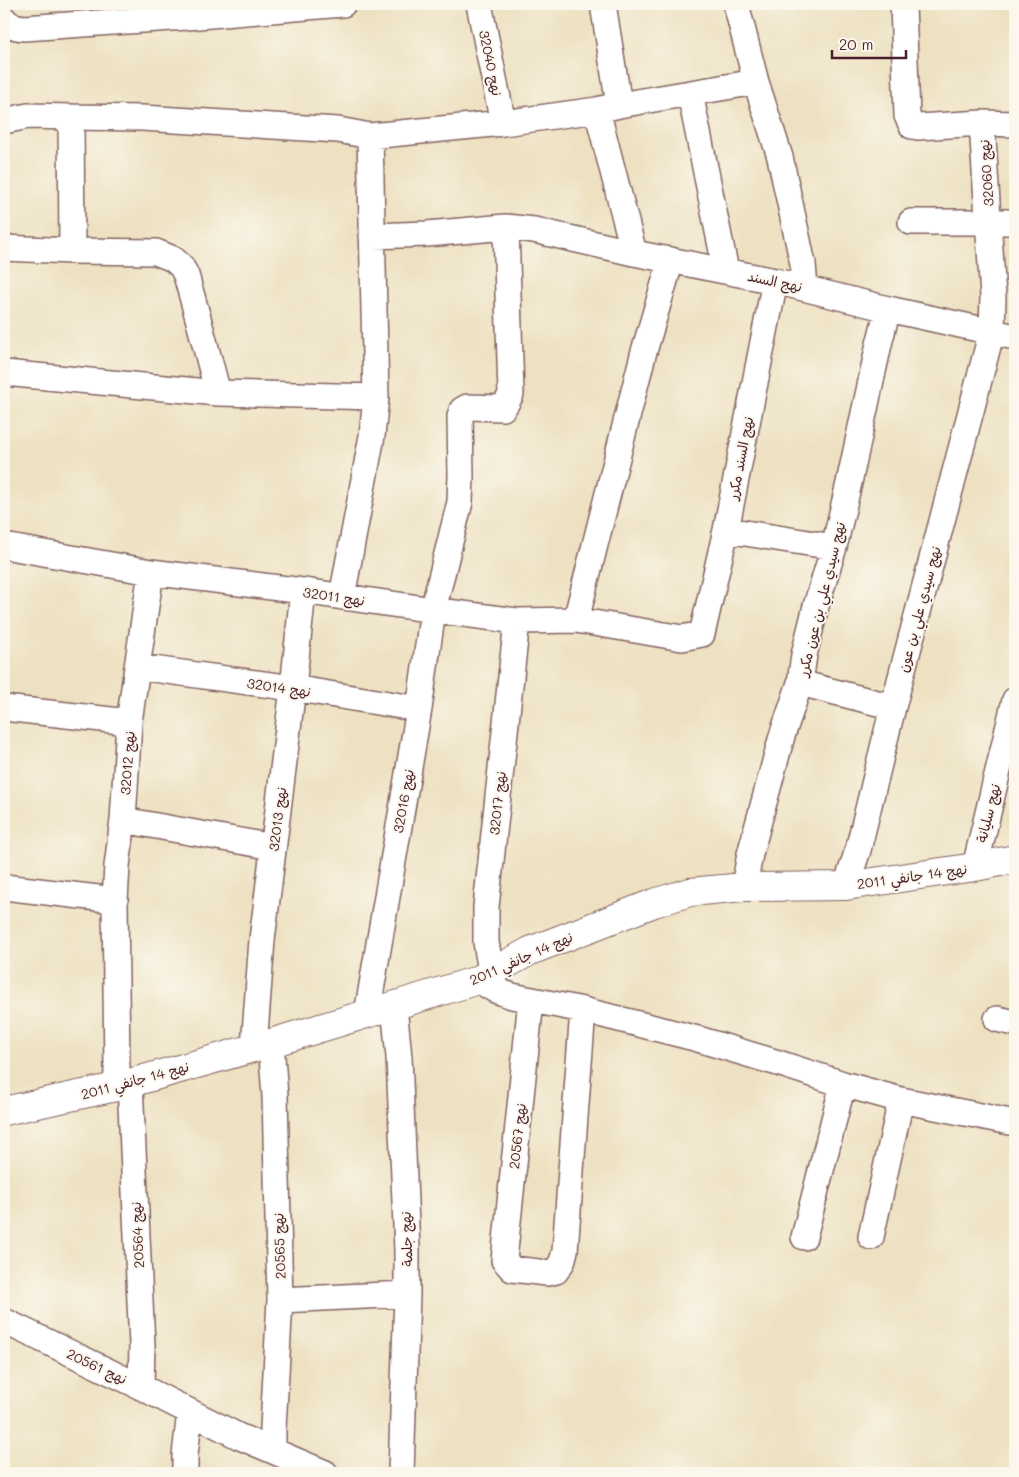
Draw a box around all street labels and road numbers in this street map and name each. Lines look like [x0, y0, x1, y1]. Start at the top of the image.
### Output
street label: نهج 32040 [474, 28, 507, 98]
street label: نهج 32060 [974, 139, 999, 207]
street label: نهج السند [746, 266, 804, 297]
street label: نهج السند مكرر [722, 415, 758, 502]
street label: نهج سيدي علي بن عون مكرر [792, 520, 853, 680]
street label: نهج سيدي علي بن عون [893, 544, 949, 675]
street label: نهج 32011 [302, 582, 366, 611]
street label: نهج 32014 [246, 673, 312, 702]
street label: نهج 32012 [115, 730, 140, 796]
street label: نهج 32016 [388, 768, 419, 835]
street label: نهج 32017 [484, 770, 511, 836]
street label: نهج سليانة [972, 782, 1005, 845]
street label: نهج 32013 [264, 786, 291, 852]
street label: نهج 14 جانفي 2011 [856, 859, 969, 897]
street label: نهج 14 جانفي 2011 [466, 927, 577, 993]
street label: نهج 14 جانفي 2011 [79, 1056, 192, 1107]
street label: نهج 20567 [504, 1102, 531, 1170]
street label: نهج 20564 [126, 1201, 149, 1269]
street label: نهج جلمة [396, 1211, 417, 1267]
street label: نهج 20565 [268, 1212, 291, 1280]
street label: نهج 20561 [63, 1344, 130, 1389]

